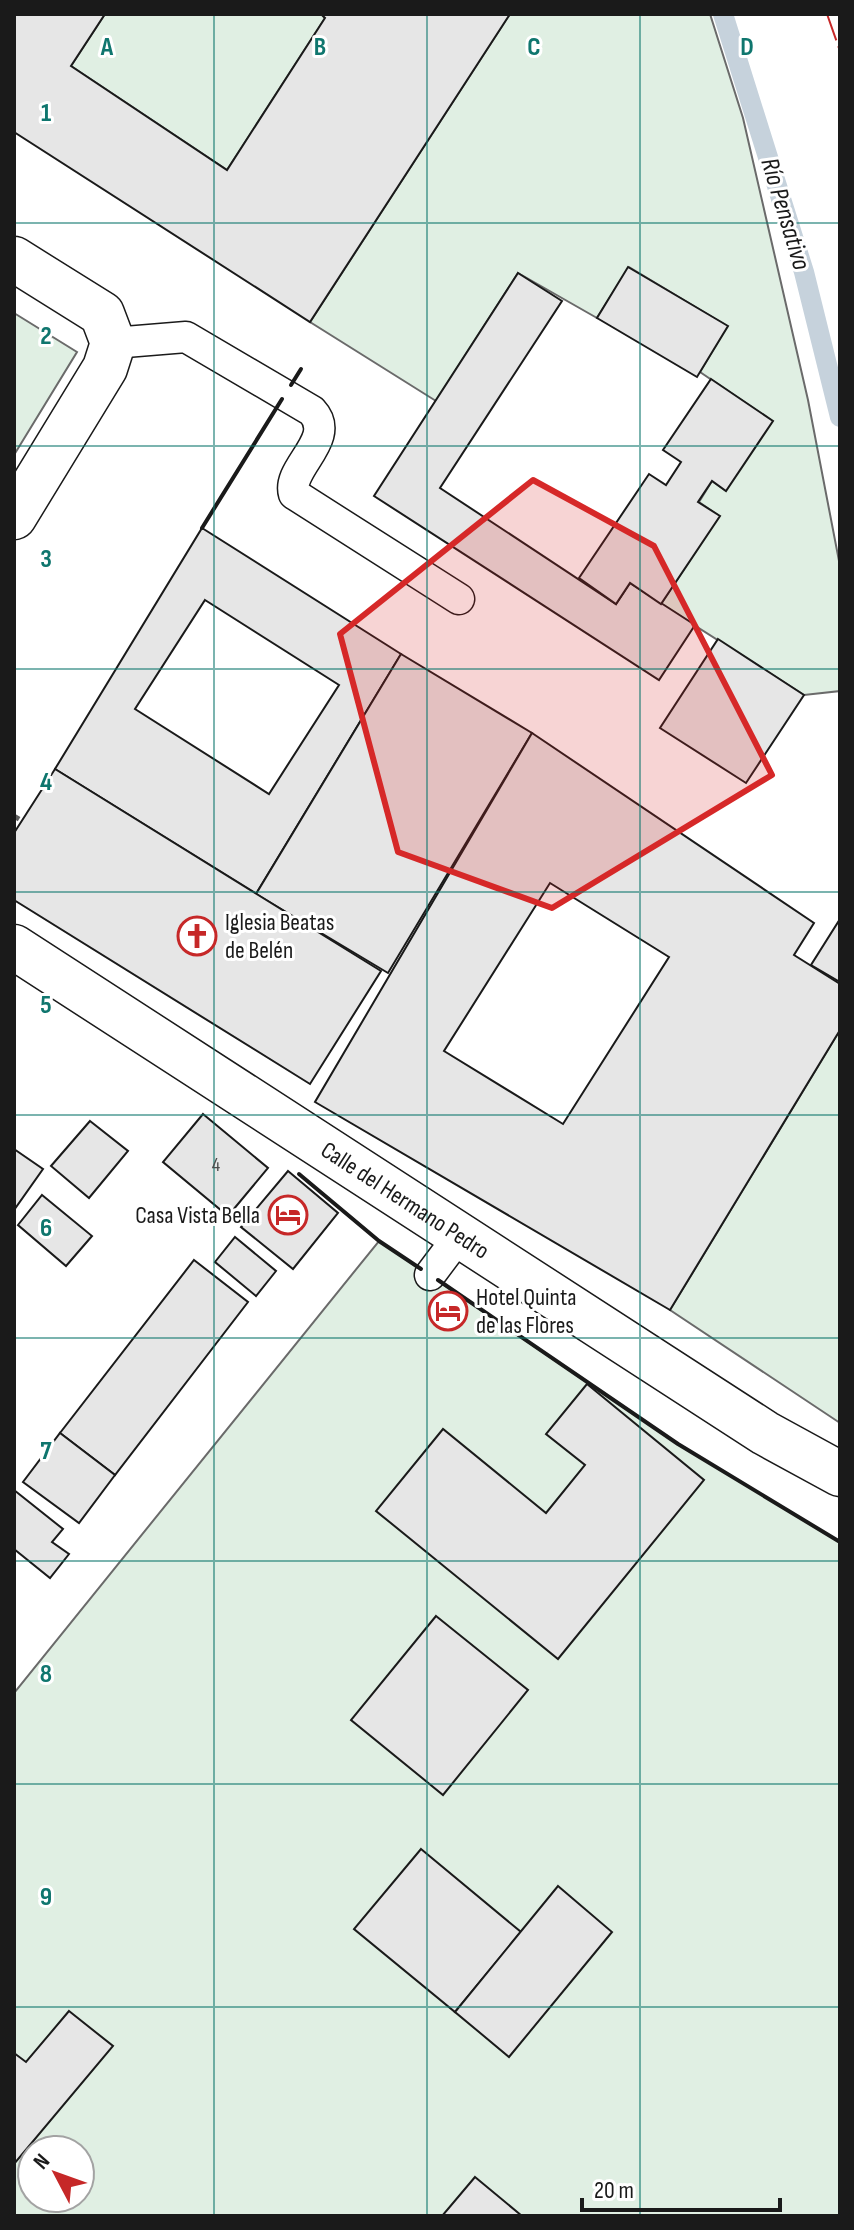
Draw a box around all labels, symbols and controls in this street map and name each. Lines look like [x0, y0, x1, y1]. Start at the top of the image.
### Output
text: A [100, 32, 114, 63]
text: B [314, 32, 326, 63]
text: C [527, 32, 541, 63]
text: D [740, 32, 754, 63]
text: 1 [41, 98, 51, 129]
water label: Río Pensativo [753, 154, 817, 274]
text: 2 [40, 321, 52, 352]
text: 3 [40, 544, 52, 575]
text: 4 [40, 767, 52, 798]
place label: Iglesia Beatas de Belén [225, 908, 334, 965]
church icon: Iglesia Beatas de Belén [176, 915, 218, 957]
text: 5 [40, 990, 52, 1021]
street label: Calle del Hermano Pedro [316, 1135, 495, 1265]
house number: 4 [212, 1153, 220, 1177]
hotel icon: Casa Vista Bella [267, 1194, 309, 1236]
place label: Casa Vista Bella [135, 1201, 260, 1230]
text: 6 [40, 1213, 52, 1244]
place label: Hotel Quinta de las Flores [476, 1283, 576, 1340]
hotel icon: Hotel Quinta de las Flores [427, 1290, 469, 1332]
text: 7 [40, 1436, 52, 1467]
text: 8 [40, 1659, 52, 1690]
text: 9 [40, 1882, 52, 1913]
north arrow [16, 2134, 96, 2214]
text: N [28, 2149, 56, 2175]
scale bar [582, 2162, 780, 2212]
text: 20 m [594, 2176, 634, 2205]

